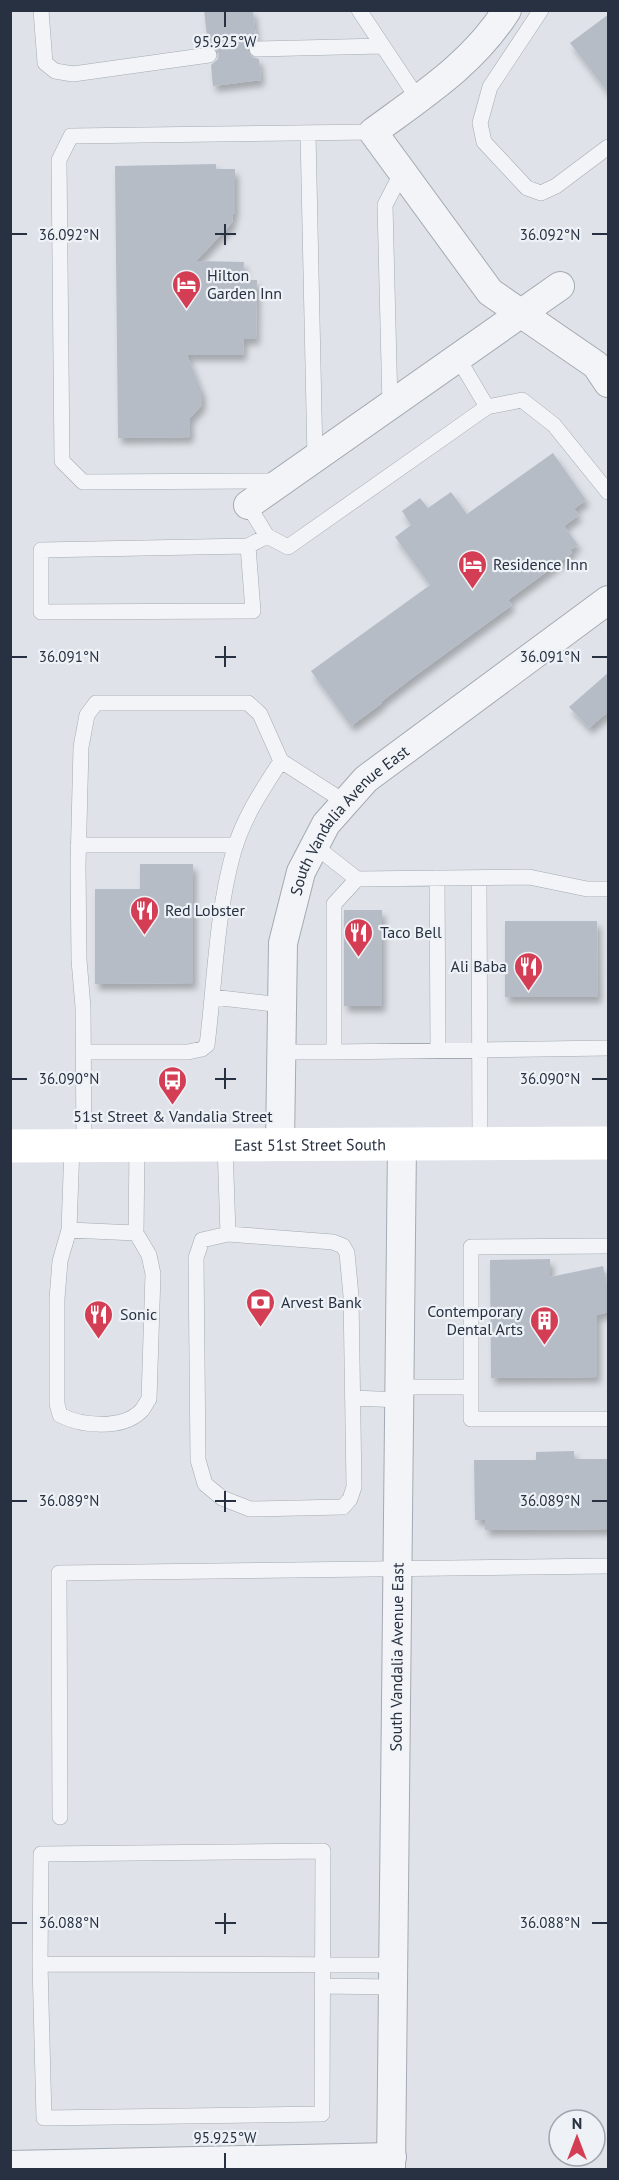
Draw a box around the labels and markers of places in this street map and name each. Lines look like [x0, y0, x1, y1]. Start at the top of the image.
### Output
place label: Hilton Garden Inn [207, 265, 282, 303]
hotel icon: Hilton Garden Inn [170, 268, 202, 310]
hotel icon: Residence Inn [456, 548, 488, 590]
place label: Residence Inn [493, 554, 588, 574]
restaurant icon: Red Lobster [128, 894, 160, 936]
place label: Red Lobster [165, 900, 245, 920]
restaurant icon: Taco Bell [343, 916, 375, 958]
place label: Taco Bell [380, 922, 442, 942]
restaurant icon: Ali Baba [512, 950, 544, 992]
place label: Ali Baba [451, 956, 507, 976]
bus stop icon: 51st Street & Vandalia Street [157, 1064, 189, 1106]
place label: 51st Street & Vandalia Street [73, 1106, 273, 1126]
bank icon: Arvest Bank [244, 1286, 276, 1328]
place label: Arvest Bank [281, 1292, 362, 1312]
restaurant icon: Sonic [83, 1298, 115, 1340]
place label: Contemporary Dental Arts [427, 1301, 524, 1339]
place label: Sonic [120, 1304, 157, 1324]
building icon: Contemporary Dental Arts [528, 1304, 560, 1346]

